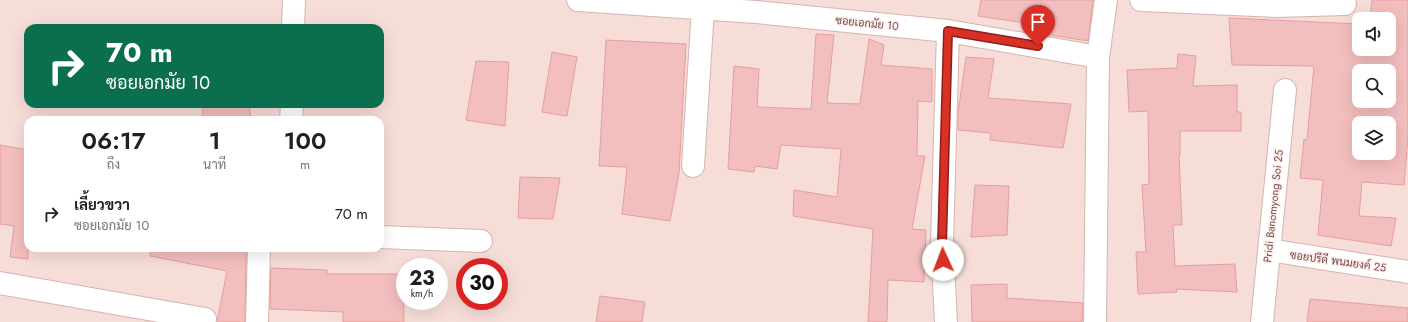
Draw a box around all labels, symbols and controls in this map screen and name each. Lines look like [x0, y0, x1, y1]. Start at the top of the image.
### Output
pin [1021, 5, 1055, 46]
icon: arrive [1027, 11, 1049, 33]
street label: ซอยเอกมัย 10 [835, 12, 900, 34]
map controls [1352, 12, 1396, 160]
button: sound [1352, 12, 1396, 56]
text: 70 m [106, 32, 173, 73]
icon: right [40, 40, 92, 92]
button: search [1352, 64, 1396, 108]
text: ซอยเอกมัย 10 [106, 70, 210, 96]
button: layers [1352, 116, 1396, 160]
text: 06:17 [82, 123, 146, 158]
text: 1 [209, 123, 221, 158]
text: 100 [284, 123, 326, 158]
street label: Pridi Banomyong Soi 25 [1259, 149, 1287, 263]
text: ถึง [107, 155, 120, 174]
text: นาที [203, 155, 226, 174]
text: m [300, 155, 310, 174]
text: เลี้ยวขวา [74, 194, 130, 216]
icon: right [40, 203, 62, 225]
text: 70 m [335, 203, 368, 225]
text: ซอยเอกมัย 10 [74, 216, 149, 235]
position arrow [922, 239, 964, 281]
street label: ซอยปรีดี พนมยงค์ 25 [1289, 246, 1387, 276]
speed limit sign: 30 [456, 258, 508, 310]
text: 23 [409, 264, 435, 293]
text: km/h [411, 286, 433, 301]

